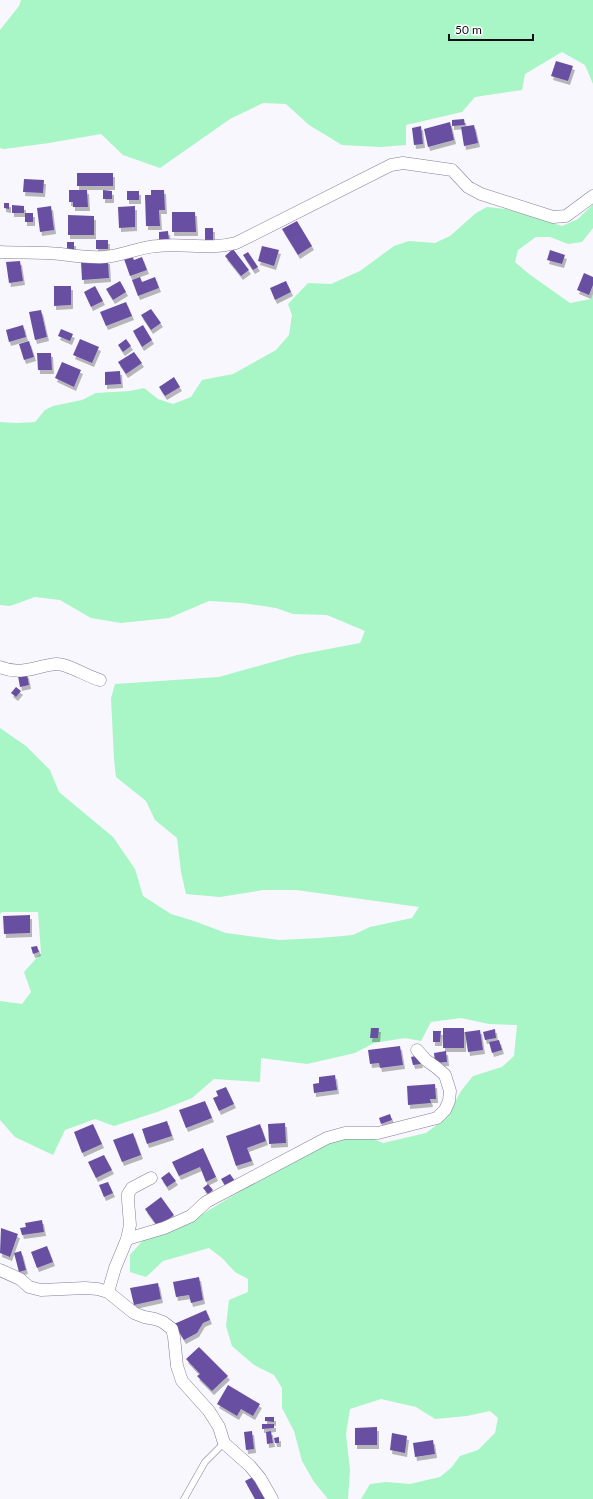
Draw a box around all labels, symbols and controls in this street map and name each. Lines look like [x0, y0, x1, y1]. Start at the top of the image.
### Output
scale bar [449, 16, 533, 42]
text: 50 m [455, 22, 482, 37]

